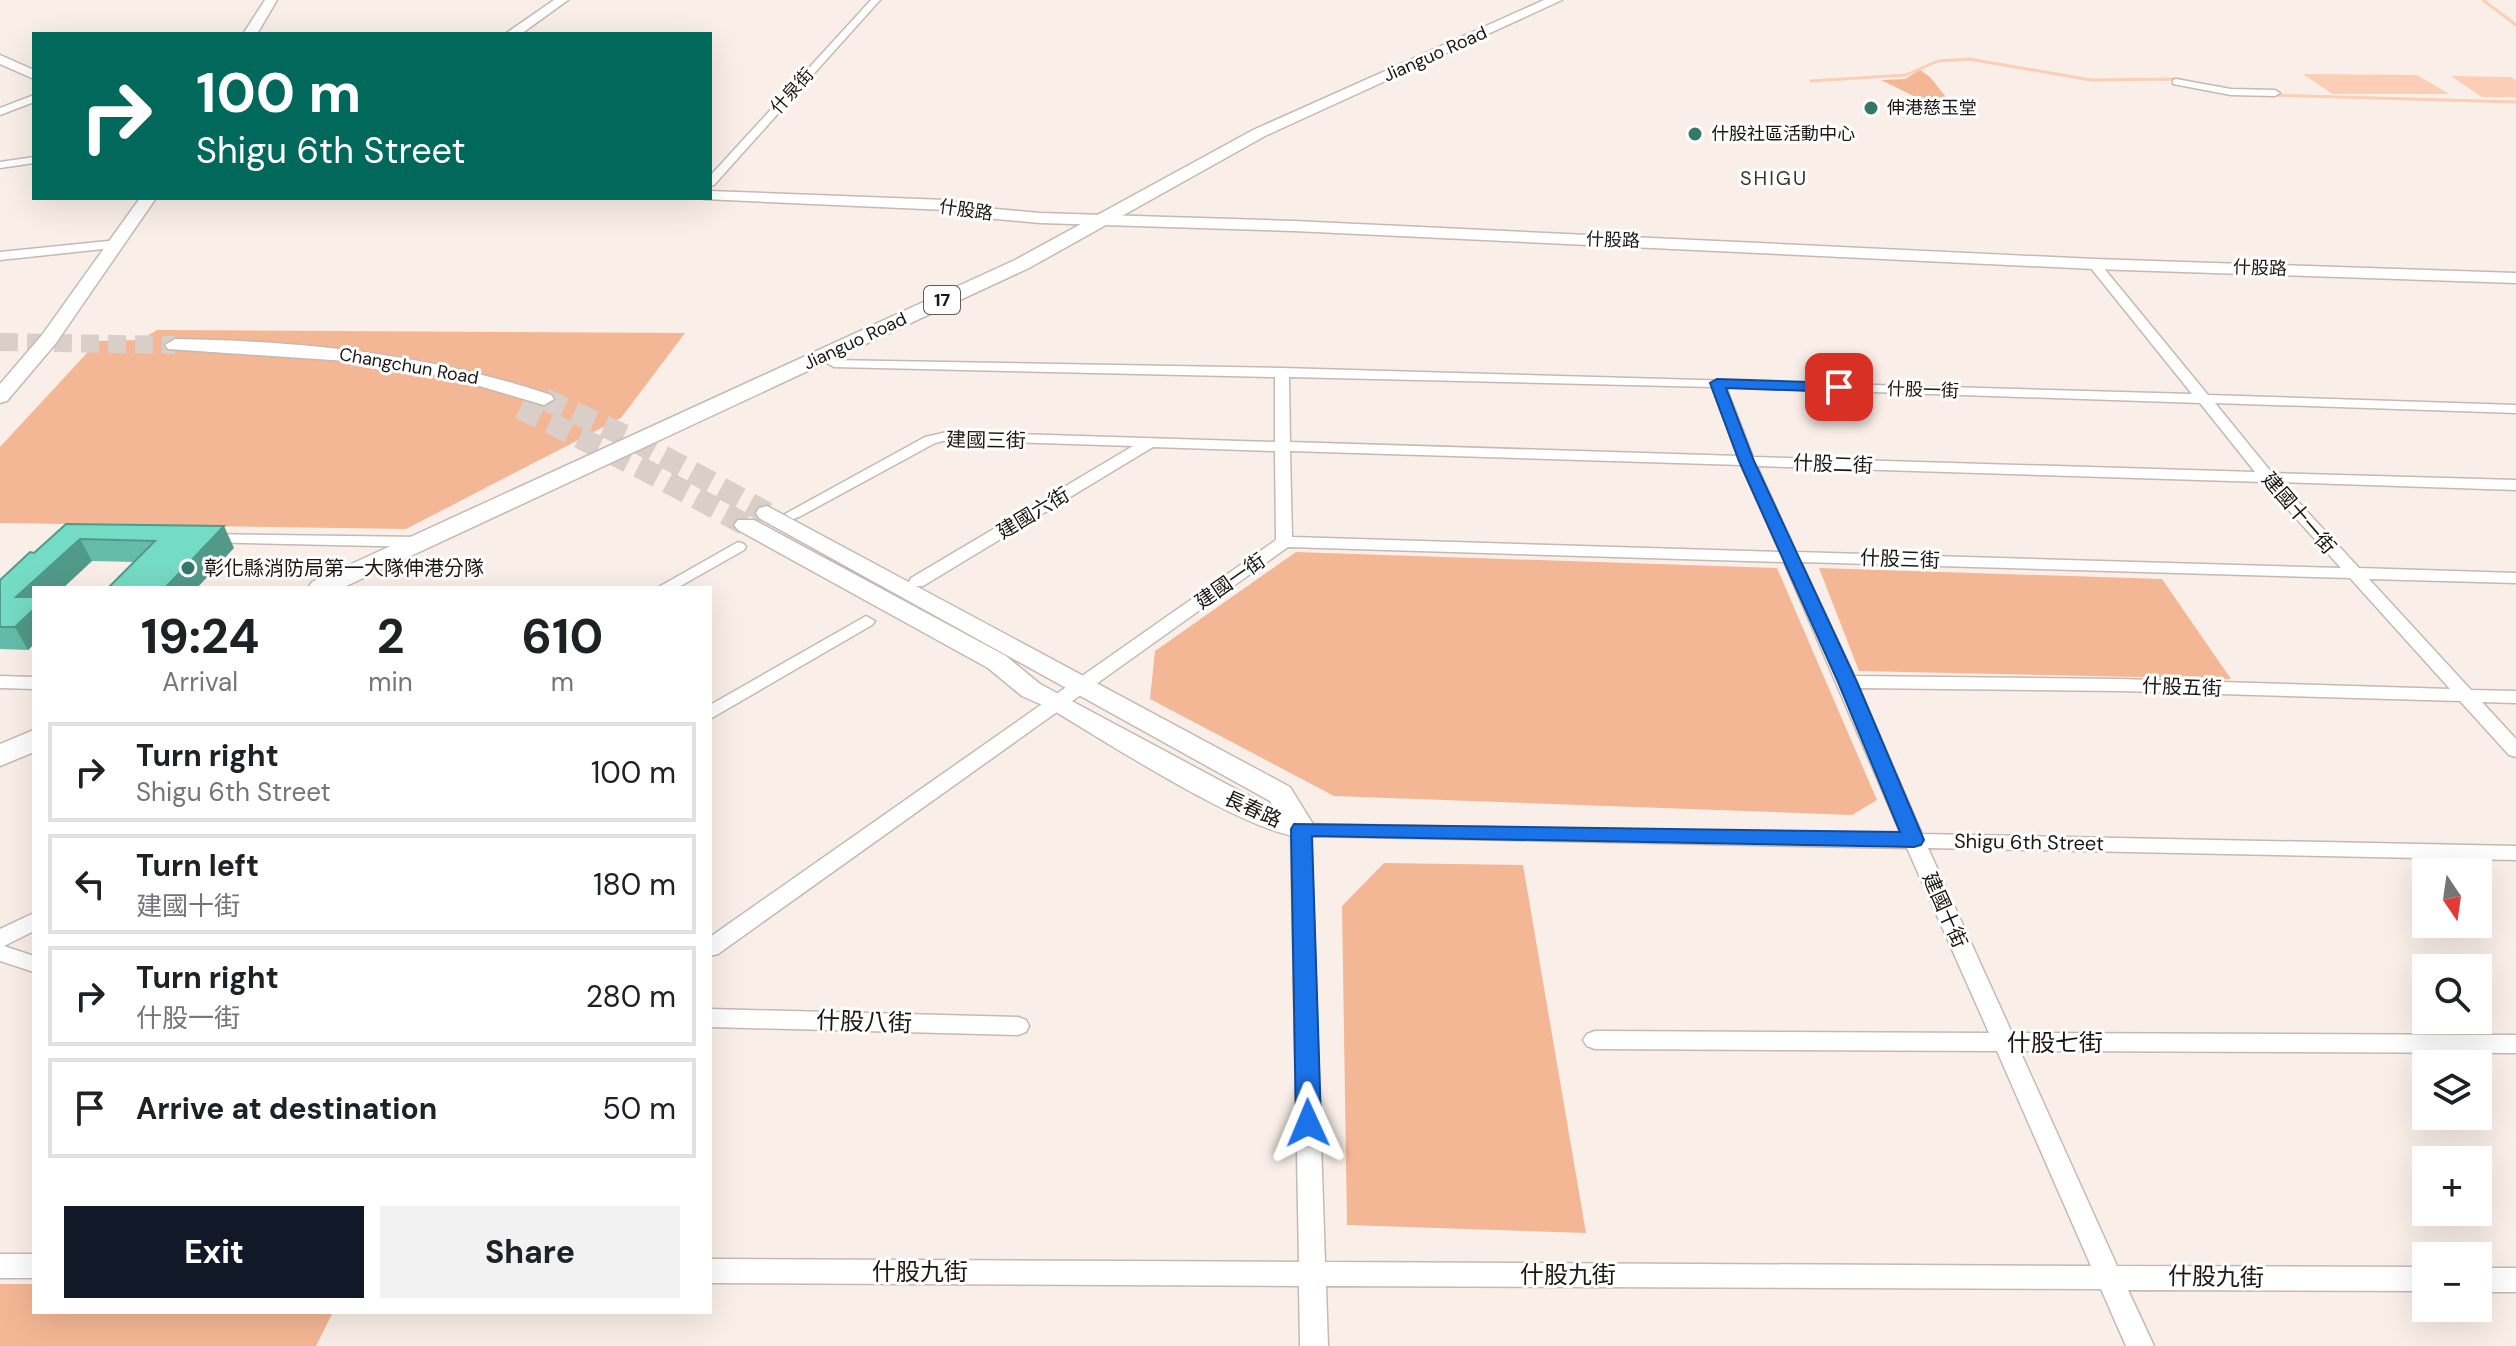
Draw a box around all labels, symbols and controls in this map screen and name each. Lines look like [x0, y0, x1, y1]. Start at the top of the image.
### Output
street label: Jianguo Road [1379, 20, 1491, 88]
text: 100 m [196, 56, 361, 129]
street label: 什泉街 [765, 63, 819, 119]
icon: right [64, 64, 168, 168]
place label: 伸港慈玉堂 [1887, 96, 1977, 120]
marker: 伸港慈玉堂 [1862, 99, 1880, 117]
place label: 什股社區活動中心 [1711, 122, 1855, 146]
marker: 什股社區活動中心 [1686, 125, 1704, 143]
text: Shigu 6th Street [196, 127, 466, 174]
district label: SHIGU [1740, 165, 1808, 191]
street label: 什股路 [938, 194, 994, 226]
street label: 什股路 [1586, 227, 1640, 253]
street label: 什股路 [2233, 255, 2287, 281]
road number: 17 [924, 286, 960, 314]
street label: Jianguo Road [800, 307, 910, 375]
street label: Changchun Road [337, 342, 481, 390]
pin [1805, 353, 1873, 421]
icon: arrive [1817, 365, 1861, 409]
street label: 什股一街 [1887, 377, 1959, 403]
street label: 建國三街 [946, 426, 1026, 454]
street label: 什股二街 [1793, 450, 1873, 478]
street label: 建國十一街 [2256, 467, 2342, 559]
street label: 建國六街 [992, 481, 1074, 545]
street label: 什股三街 [1860, 545, 1940, 573]
street label: 建國一街 [1190, 547, 1270, 615]
place label: 彰化縣消防局第一大隊伸港分隊 [204, 555, 484, 581]
marker: 彰化縣消防局第一大隊伸港分隊 [179, 559, 197, 577]
text: 19:24 [141, 605, 260, 668]
text: 2 [377, 605, 404, 668]
text: 610 [521, 605, 603, 668]
text: Arrival [162, 665, 238, 699]
text: min [368, 665, 413, 699]
text: m [551, 665, 574, 699]
street label: 什股五街 [2142, 673, 2222, 701]
text: Turn right [136, 736, 279, 775]
icon: right [68, 750, 112, 794]
text: 100 m [591, 753, 676, 792]
text: Shigu 6th Street [136, 775, 331, 809]
street label: 長春路 [1220, 785, 1286, 833]
street label: Shigu 6th Street [1954, 828, 2104, 856]
text: Turn left [136, 846, 259, 885]
north arrow [2412, 858, 2492, 938]
map controls [2412, 858, 2492, 1322]
icon: left [68, 862, 112, 906]
text: 180 m [593, 865, 676, 904]
street label: 建國十街 [1917, 868, 1973, 952]
text: 建國十街 [136, 889, 240, 923]
button: search [2412, 954, 2492, 1034]
text: Turn right [136, 958, 279, 997]
icon: right [68, 974, 112, 1018]
text: 280 m [586, 977, 676, 1016]
text: 什股一街 [136, 1001, 240, 1035]
street label: 什股八街 [816, 1004, 913, 1039]
street label: 什股七街 [2007, 1027, 2103, 1058]
button: layers [2412, 1050, 2492, 1130]
position arrow [1266, 1081, 1350, 1165]
icon: arrive [68, 1086, 112, 1130]
text: Arrive at destination [136, 1089, 437, 1128]
text: 50 m [602, 1089, 676, 1128]
button: + [2412, 1146, 2492, 1226]
button: Exit [64, 1206, 364, 1298]
button: Share [380, 1206, 680, 1298]
button: − [2412, 1242, 2492, 1322]
street label: 什股九街 [872, 1256, 968, 1287]
street label: 什股九街 [1520, 1259, 1616, 1290]
street label: 什股九街 [2168, 1260, 2264, 1293]

